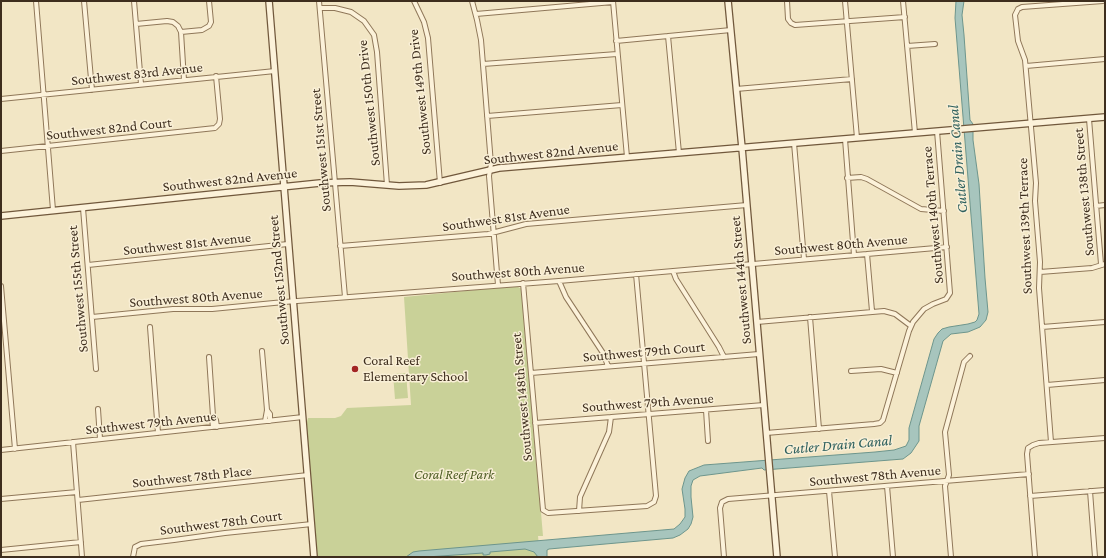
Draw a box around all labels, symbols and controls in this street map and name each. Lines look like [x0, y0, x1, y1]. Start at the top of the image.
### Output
street label: Southwest 149th Drive [405, 28, 435, 156]
street label: Southwest 150th Drive [354, 39, 384, 167]
street label: Southwest 83rd Avenue [71, 59, 203, 89]
street label: Southwest 151st Street [307, 88, 335, 212]
water label: Cutler Drain Canal [944, 104, 972, 214]
street label: Southwest 82nd Court [45, 114, 173, 144]
street label: Southwest 138th Street [1070, 127, 1098, 257]
street label: Southwest 82nd Avenue [483, 138, 619, 168]
street label: Southwest 140th Terrace [919, 146, 947, 284]
street label: Southwest 139th Terrace [1014, 157, 1036, 295]
street label: Southwest 82nd Avenue [162, 165, 298, 195]
street label: Southwest 81st Avenue [441, 201, 571, 235]
street label: Southwest 152nd Street [265, 215, 293, 345]
street label: Southwest 144th Street [727, 215, 755, 345]
street label: Southwest 155th Street [64, 225, 92, 353]
street label: Southwest 81st Avenue [122, 229, 252, 259]
street label: Southwest 80th Avenue [774, 231, 908, 259]
street label: Southwest 80th Avenue [451, 259, 585, 285]
street label: Southwest 80th Avenue [129, 285, 263, 311]
street label: Southwest 148th Street [508, 332, 536, 462]
street label: Southwest 79th Court [582, 338, 706, 366]
place label: Coral Reef Elementary School [363, 353, 468, 386]
marker: Coral Reef Elementary School [350, 364, 360, 374]
street label: Southwest 79th Avenue [582, 390, 714, 416]
street label: Southwest 79th Avenue [85, 408, 217, 438]
water label: Cutler Drain Canal [783, 431, 893, 459]
street label: Southwest 78th Place [132, 462, 252, 492]
street label: Southwest 78th Avenue [809, 462, 941, 490]
park label: Coral Reef Park [414, 467, 494, 483]
street label: Southwest 78th Court [159, 507, 283, 539]

